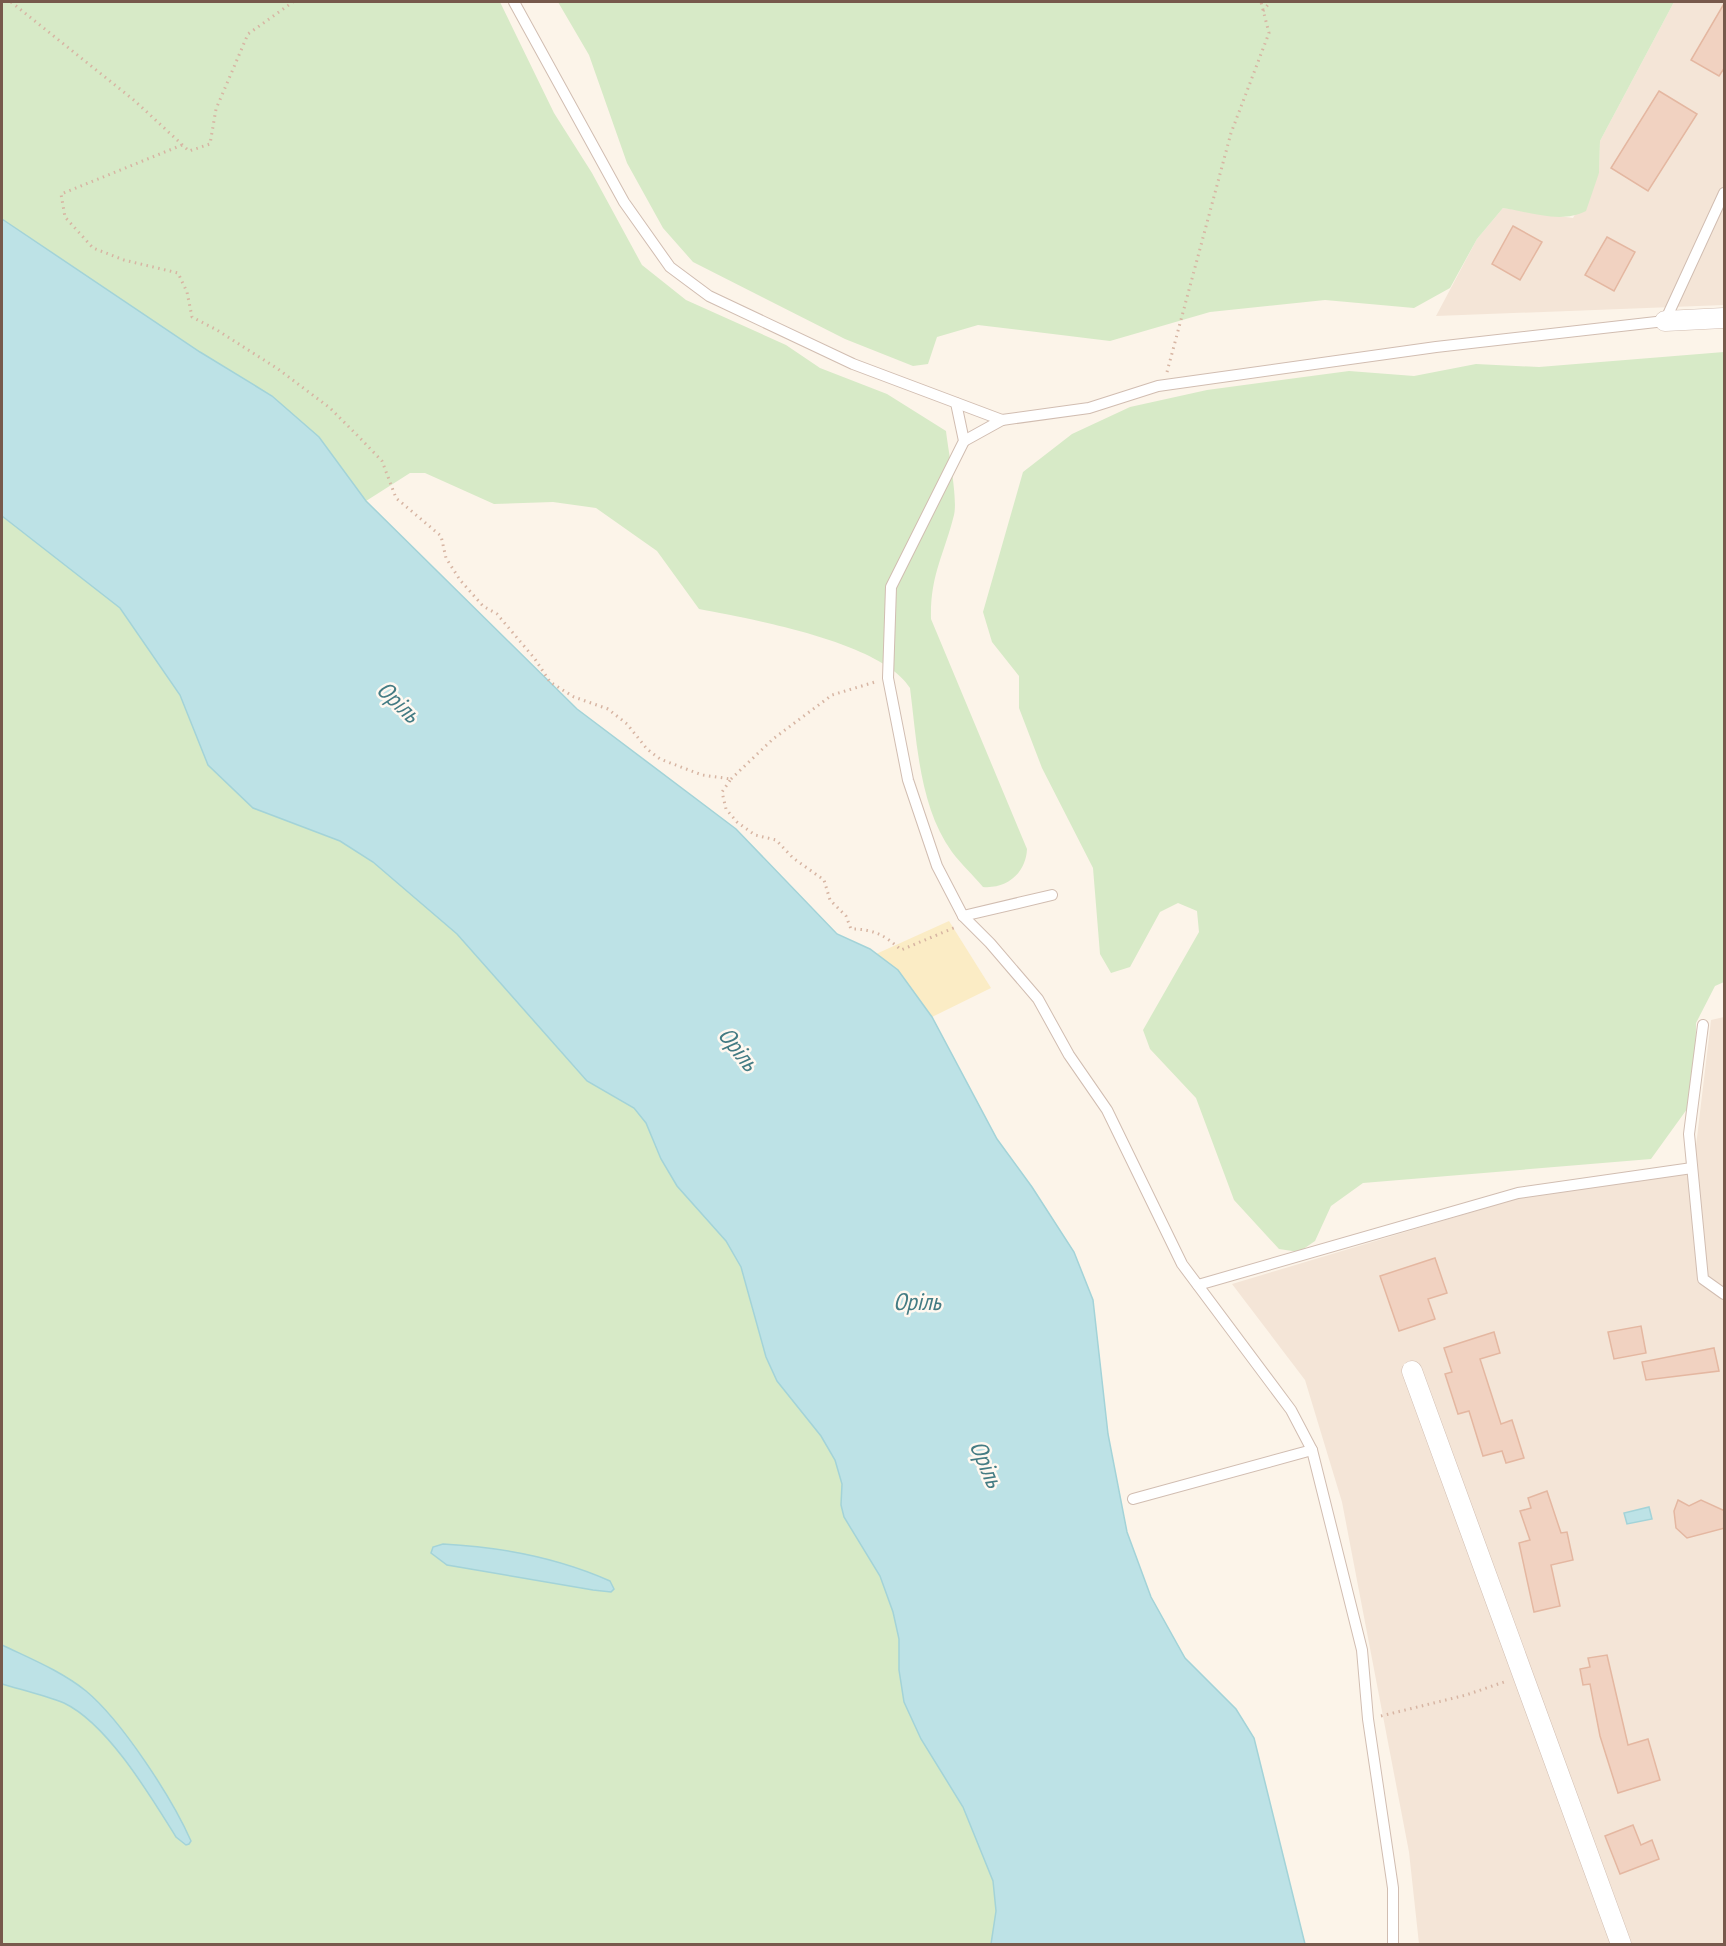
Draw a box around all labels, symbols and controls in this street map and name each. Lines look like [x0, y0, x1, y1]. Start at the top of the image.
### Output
water label: Оріль [370, 674, 427, 730]
water label: Оріль [712, 1020, 766, 1078]
water label: Орiль [893, 1286, 942, 1317]
water label: Оріль [963, 1436, 1010, 1493]

